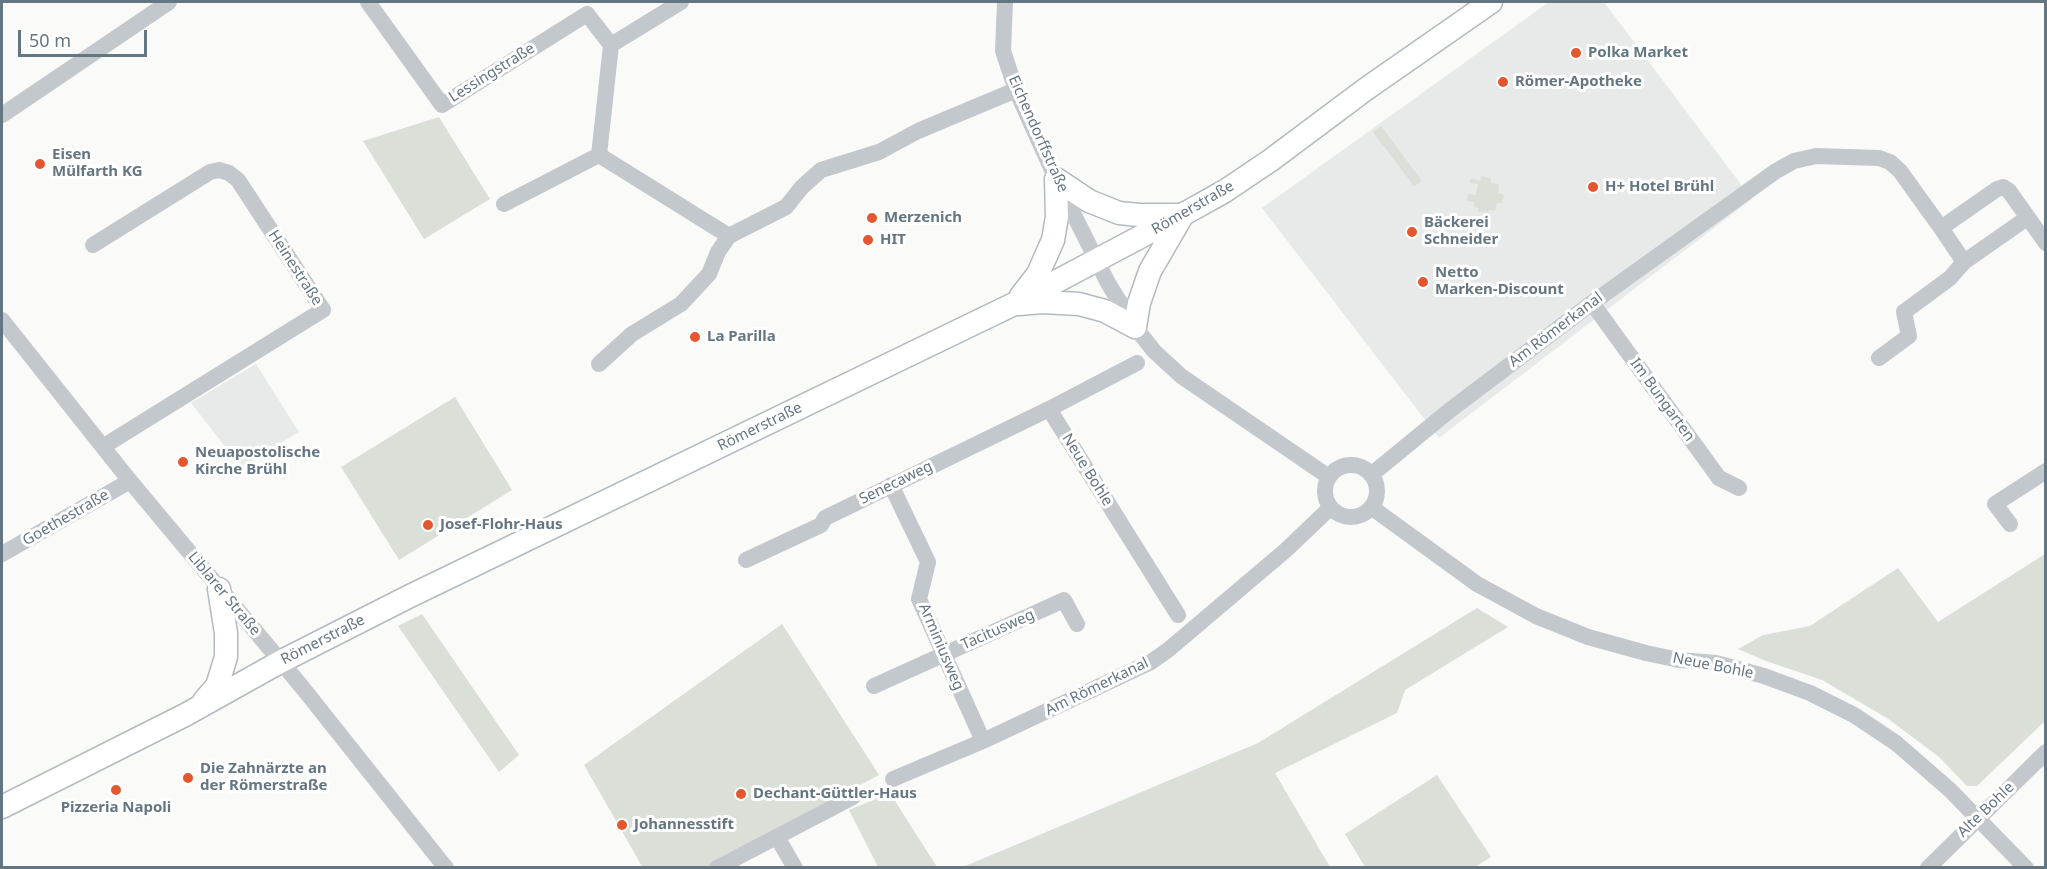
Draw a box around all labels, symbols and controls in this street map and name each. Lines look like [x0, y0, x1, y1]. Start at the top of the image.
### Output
scale bar [21, 18, 150, 56]
text: 50 m [29, 28, 71, 52]
street label: Lessingstraße [446, 39, 538, 107]
place label: Polka Market [1588, 44, 1688, 62]
marker: Polka Market [1569, 46, 1583, 60]
street label: Eichendorffstraße [1004, 73, 1072, 195]
place label: Römer-Apotheke [1515, 73, 1642, 91]
marker: Römer-Apotheke [1496, 75, 1510, 89]
place label: Eisen Mülfarth KG [52, 146, 143, 181]
marker: Eisen Mülfarth KG [33, 157, 47, 171]
street label: Römerstraße [1149, 177, 1237, 239]
place label: H+ Hotel Brühl [1605, 178, 1714, 196]
marker: H+ Hotel Brühl [1586, 180, 1600, 194]
place label: Merzenich [884, 209, 962, 227]
marker: Merzenich [865, 211, 879, 225]
place label: Bäckerei Schneider [1424, 214, 1498, 249]
marker: Bäckerei Schneider [1405, 225, 1419, 239]
street label: Heinestraße [264, 227, 326, 309]
place label: HIT [880, 231, 906, 249]
marker: HIT [861, 233, 875, 247]
place label: Netto Marken-Discount [1435, 264, 1564, 299]
marker: Netto Marken-Discount [1416, 275, 1430, 289]
street label: Am Römerkanal [1506, 289, 1606, 371]
place label: La Parilla [707, 328, 776, 346]
marker: La Parilla [688, 330, 702, 344]
street label: Im Bungarten [1626, 355, 1698, 445]
street label: Römerstraße [715, 399, 805, 455]
street label: Neue Bohle [1058, 430, 1116, 510]
place label: Neuapostolische Kirche Brühl [195, 444, 320, 479]
marker: Neuapostolische Kirche Brühl [176, 455, 190, 469]
street label: Senecaweg [856, 457, 936, 509]
street label: Goethestraße [20, 486, 112, 550]
place label: Josef-Flohr-Haus [440, 516, 563, 534]
marker: Josef-Flohr-Haus [421, 518, 435, 532]
street label: Liblarer Straße [184, 549, 264, 639]
street label: Arminiusweg [915, 601, 967, 693]
street label: Tacitusweg [959, 606, 1037, 654]
street label: Römerstraße [278, 611, 368, 669]
street label: Neue Bohle [1671, 649, 1755, 683]
street label: Am Römerkanal [1042, 654, 1152, 720]
place label: Die Zahnärzte an der Römerstraße [200, 760, 327, 795]
marker: Die Zahnärzte an der Römerstraße [181, 771, 195, 785]
street label: Alte Bohle [1954, 779, 2018, 841]
marker: Pizzeria Napoli [109, 783, 123, 797]
place label: Dechant-Güttler-Haus [753, 785, 917, 803]
marker: Dechant-Güttler-Haus [734, 787, 748, 801]
place label: Pizzeria Napoli [61, 799, 171, 817]
place label: Johannesstift [634, 816, 734, 834]
marker: Johannesstift [615, 818, 629, 832]

